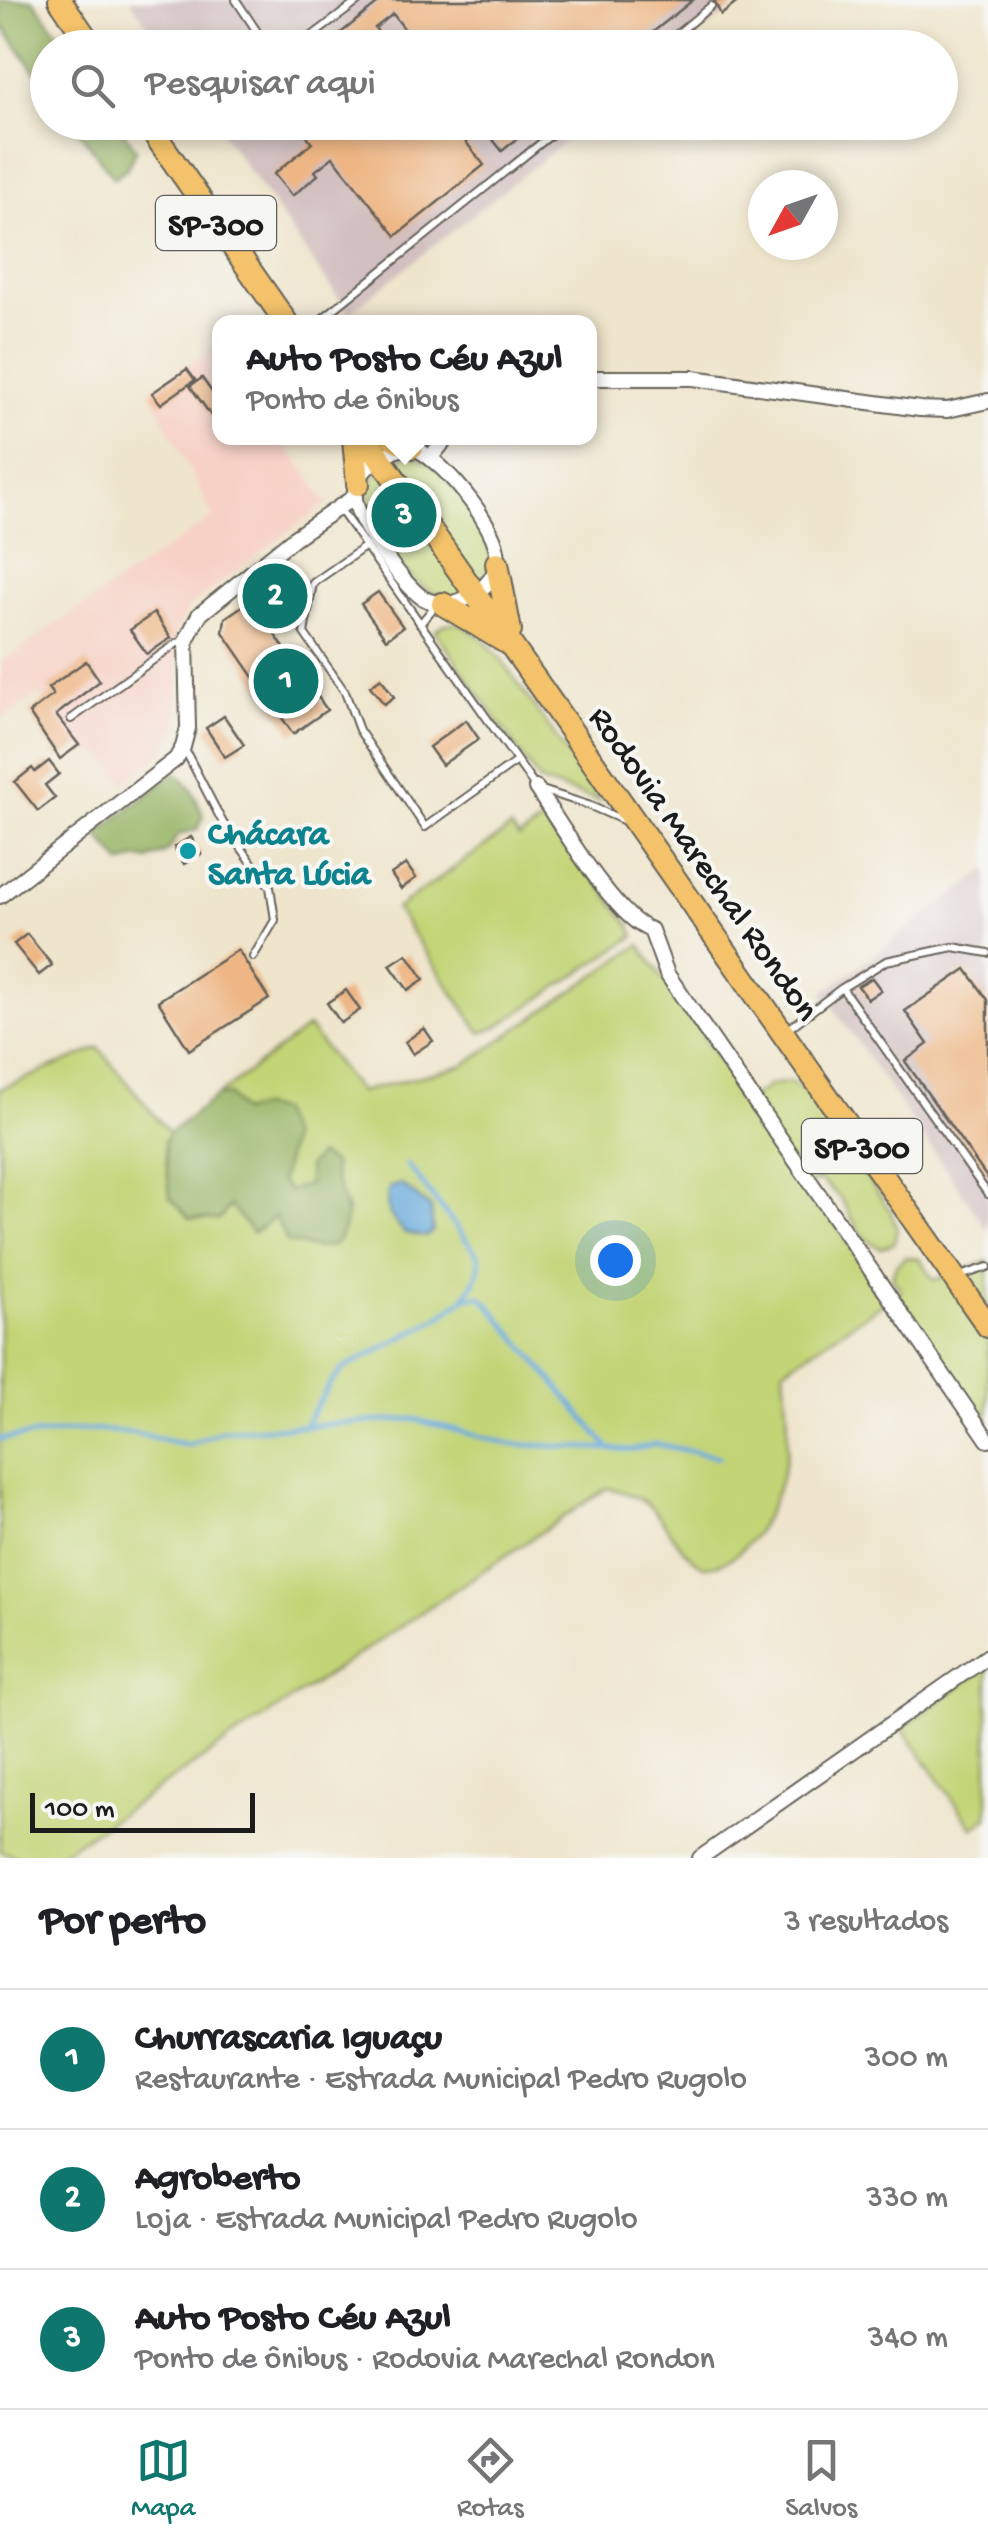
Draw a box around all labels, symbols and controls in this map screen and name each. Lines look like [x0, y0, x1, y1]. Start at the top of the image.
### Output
search box [30, 30, 958, 140]
icon: search [65, 58, 120, 113]
text: Pesquisar aqui [145, 63, 376, 107]
north arrow [748, 170, 838, 260]
road number: SP-300 [156, 196, 276, 250]
popup [212, 315, 597, 445]
text: Auto Posto Céu Azul [247, 339, 562, 383]
text: Ponto de ônibus [247, 383, 459, 421]
pin: 3 [372, 478, 436, 552]
pin: 2 [242, 558, 308, 634]
pin: 1 [254, 644, 318, 718]
street label: Rodovia Marechal Rondon [577, 700, 826, 1031]
place label: Chácara Santa Lúcia [208, 816, 372, 897]
marker: Chácara Santa Lúcia [177, 840, 199, 862]
road number: SP-300 [802, 1119, 922, 1173]
your location [590, 1235, 641, 1286]
scale bar [30, 1788, 255, 1832]
text: 100 m [45, 1794, 115, 1827]
text: Por perto [40, 1899, 206, 1948]
text: 3 resultados [784, 1904, 948, 1942]
text: Churrascaria Iguaçu [135, 2018, 442, 2062]
text: 1 [66, 2040, 79, 2078]
text: 300 m [865, 2040, 948, 2078]
text: Restaurante · Estrada Municipal Pedro Rugolo [135, 2062, 747, 2100]
text: Agroberto [135, 2158, 301, 2202]
text: 2 [65, 2180, 80, 2218]
text: 330 m [866, 2180, 948, 2218]
text: Loja · Estrada Municipal Pedro Rugolo [135, 2202, 638, 2240]
text: Auto Posto Céu Azul [135, 2298, 451, 2342]
text: 3 [64, 2320, 81, 2358]
text: 340 m [868, 2320, 948, 2358]
text: Ponto de ônibus · Rodovia Marechal Rondon [135, 2342, 715, 2380]
tab: Mapa [131, 2433, 195, 2526]
tab: Rotas [457, 2433, 523, 2526]
tab: Salvos [785, 2433, 857, 2526]

